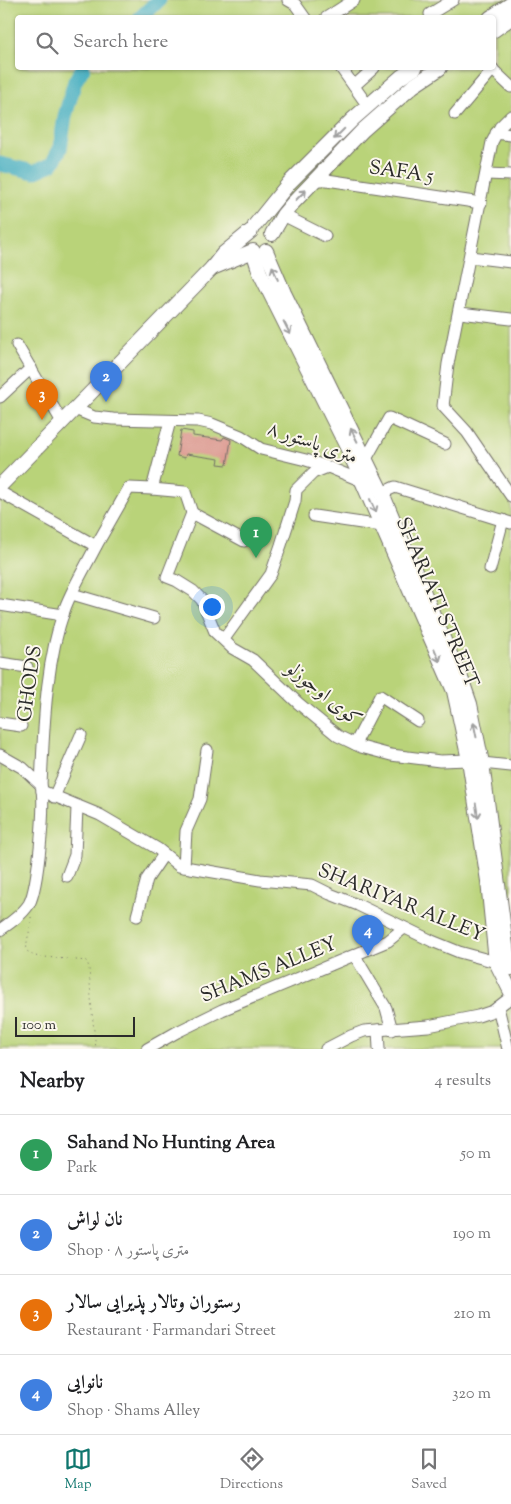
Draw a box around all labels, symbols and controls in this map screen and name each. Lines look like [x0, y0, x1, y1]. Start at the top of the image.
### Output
search box [15, 15, 496, 70]
icon: search [33, 29, 61, 57]
text: Search here [73, 29, 168, 56]
one-way arrow [332, 128, 345, 140]
street label: SAFA 5 [367, 154, 435, 192]
one-way arrow [294, 189, 307, 201]
one-way arrow [270, 266, 280, 281]
one-way arrow [283, 320, 292, 335]
pin: 2 [90, 361, 122, 402]
pin: 3 [26, 379, 58, 420]
street label: ۸ متری پاستور [263, 415, 361, 473]
one-way arrow [349, 427, 359, 442]
one-way arrow [369, 498, 379, 513]
street label: SHARIATI STREET [387, 513, 485, 693]
pin: 1 [240, 517, 272, 558]
your location [199, 594, 225, 620]
street label: GHODS [11, 644, 51, 724]
one-way arrow [433, 647, 443, 662]
street label: کوی اوجوزلو [277, 654, 367, 735]
one-way arrow [470, 722, 480, 738]
one-way arrow [472, 803, 482, 819]
street label: SHARIYAR ALLEY [313, 857, 489, 951]
pin: 4 [352, 915, 384, 956]
street label: SHAMS ALLEY [196, 930, 342, 1012]
scale bar [15, 1014, 135, 1037]
text: 100 m [22, 1016, 56, 1036]
text: Nearby [20, 1067, 85, 1097]
text: 4 results [435, 1070, 491, 1093]
text: Sahand No Hunting Area [67, 1130, 275, 1157]
text: 1 [33, 1143, 39, 1166]
text: 50 m [460, 1143, 491, 1166]
text: Park [67, 1157, 98, 1180]
text: نان لواش [67, 1207, 123, 1234]
text: 2 [32, 1223, 40, 1246]
text: 190 m [453, 1223, 491, 1246]
text: Shop · ۸ متری پاستور [67, 1240, 189, 1263]
text: رستوران وتالار پذیرایی سالار [67, 1290, 241, 1317]
text: 3 [33, 1303, 39, 1326]
text: 210 m [453, 1303, 491, 1326]
text: Restaurant · Farmandari Street [67, 1320, 276, 1343]
text: نانوایی [67, 1370, 103, 1397]
text: 4 [32, 1383, 40, 1406]
text: 320 m [452, 1383, 491, 1406]
text: Shop · Shams Alley [67, 1400, 200, 1423]
tab: Map [64, 1445, 92, 1495]
tab: Directions [220, 1445, 283, 1495]
tab: Saved [411, 1445, 447, 1495]

